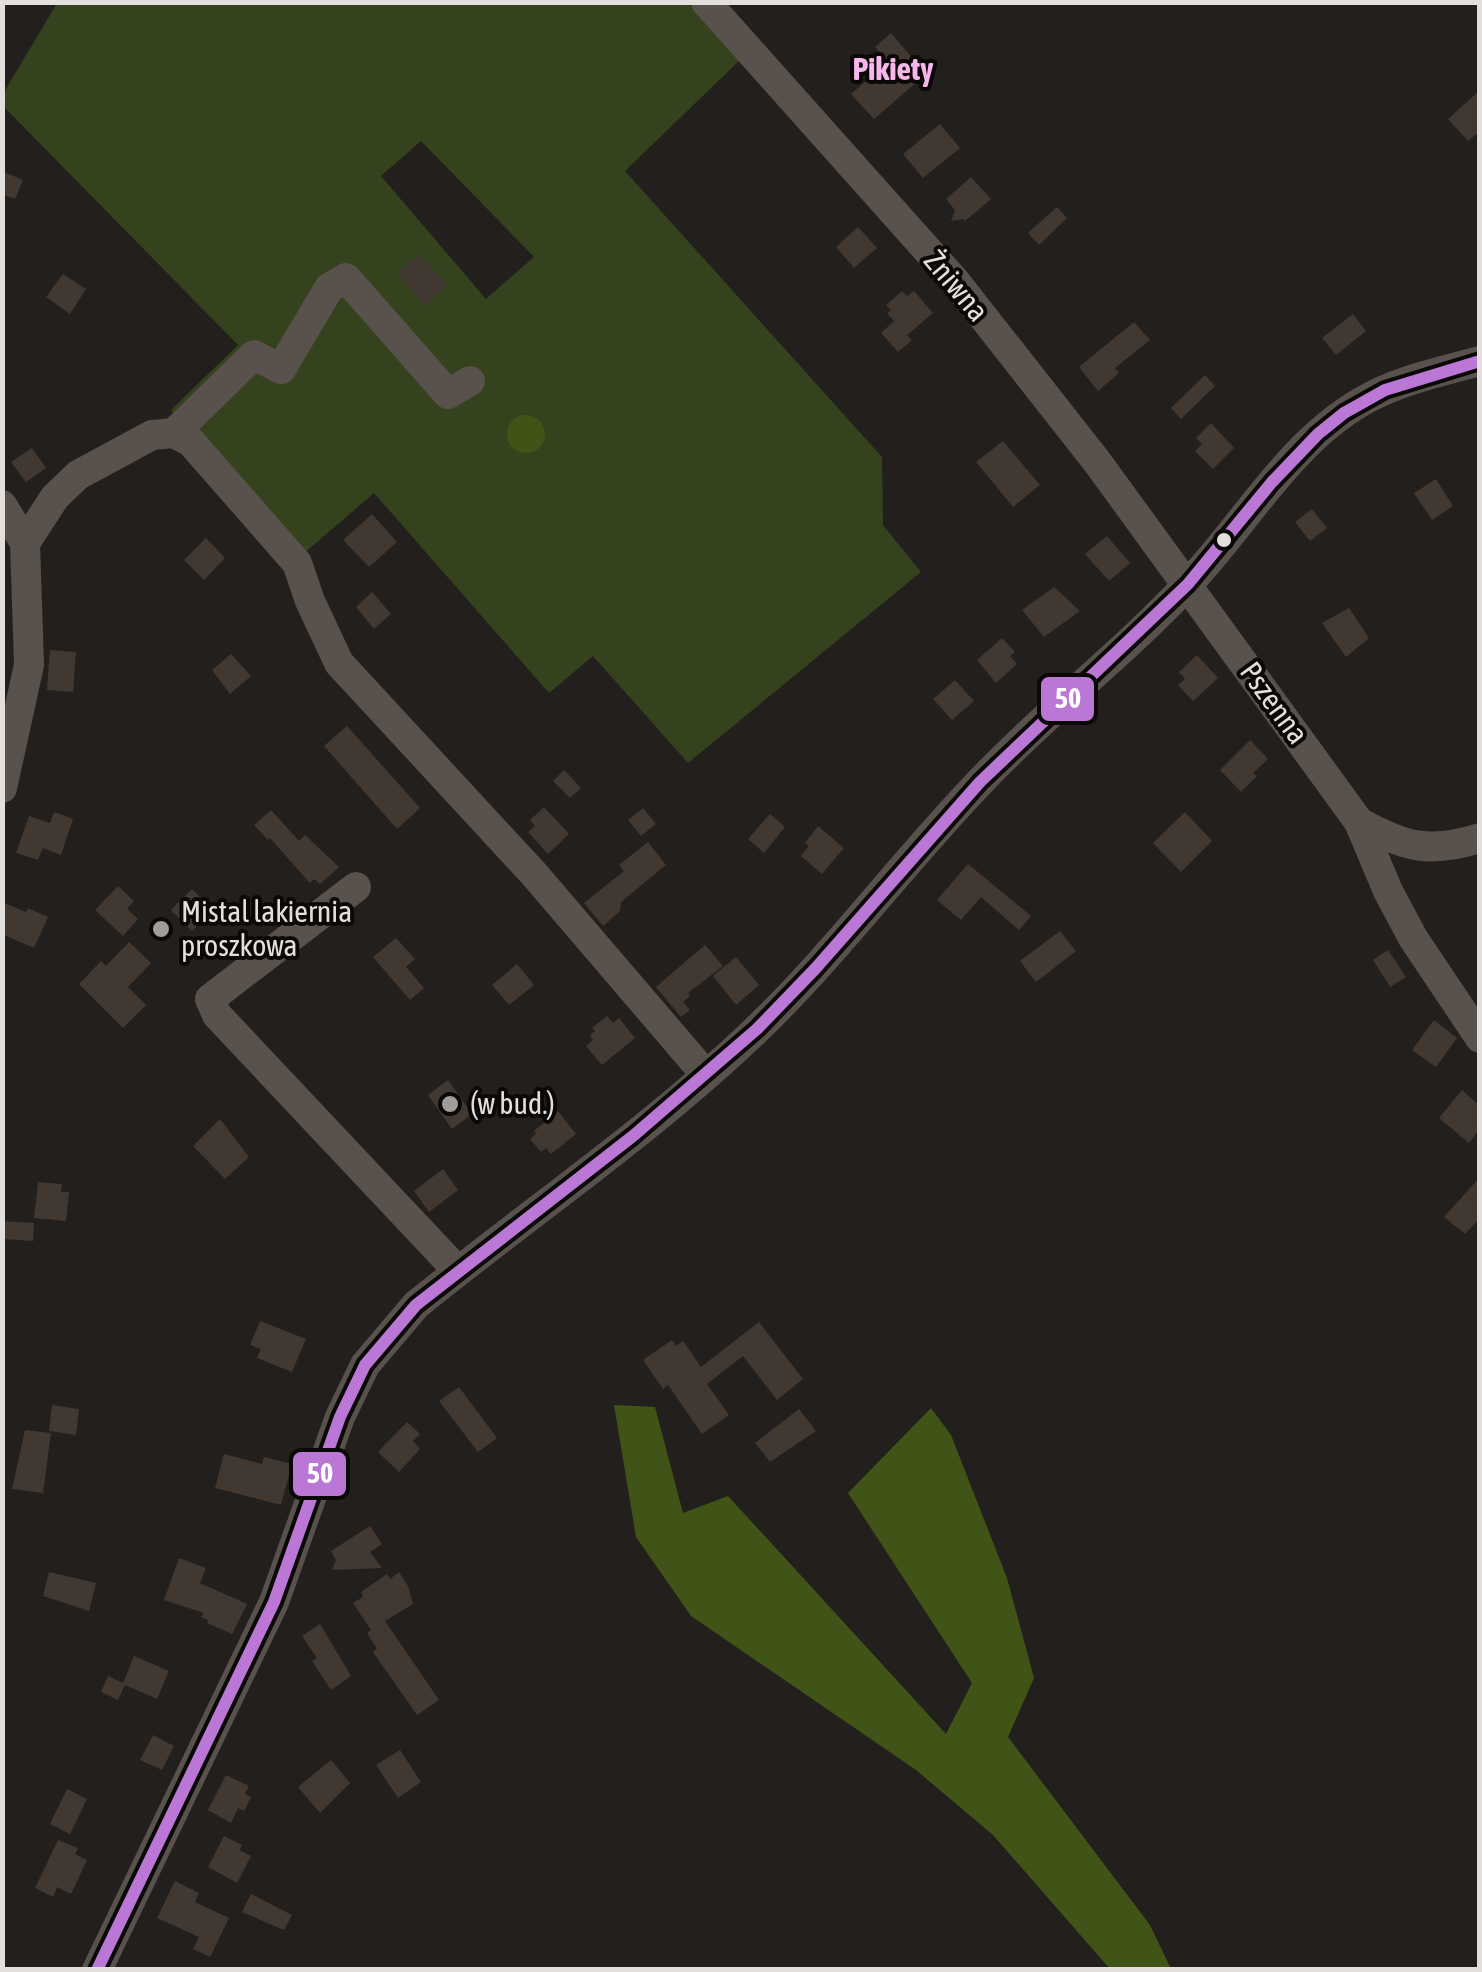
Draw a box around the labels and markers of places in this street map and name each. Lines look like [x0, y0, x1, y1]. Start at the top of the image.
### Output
unlabelled marker [1214, 530, 1234, 550]
place label: Mistal lakiernia proszkowa [181, 894, 352, 962]
marker: Mistal lakiernia proszkowa [150, 918, 172, 940]
place label: (w bud.) [470, 1086, 555, 1120]
marker: (w bud.) [439, 1093, 461, 1115]

